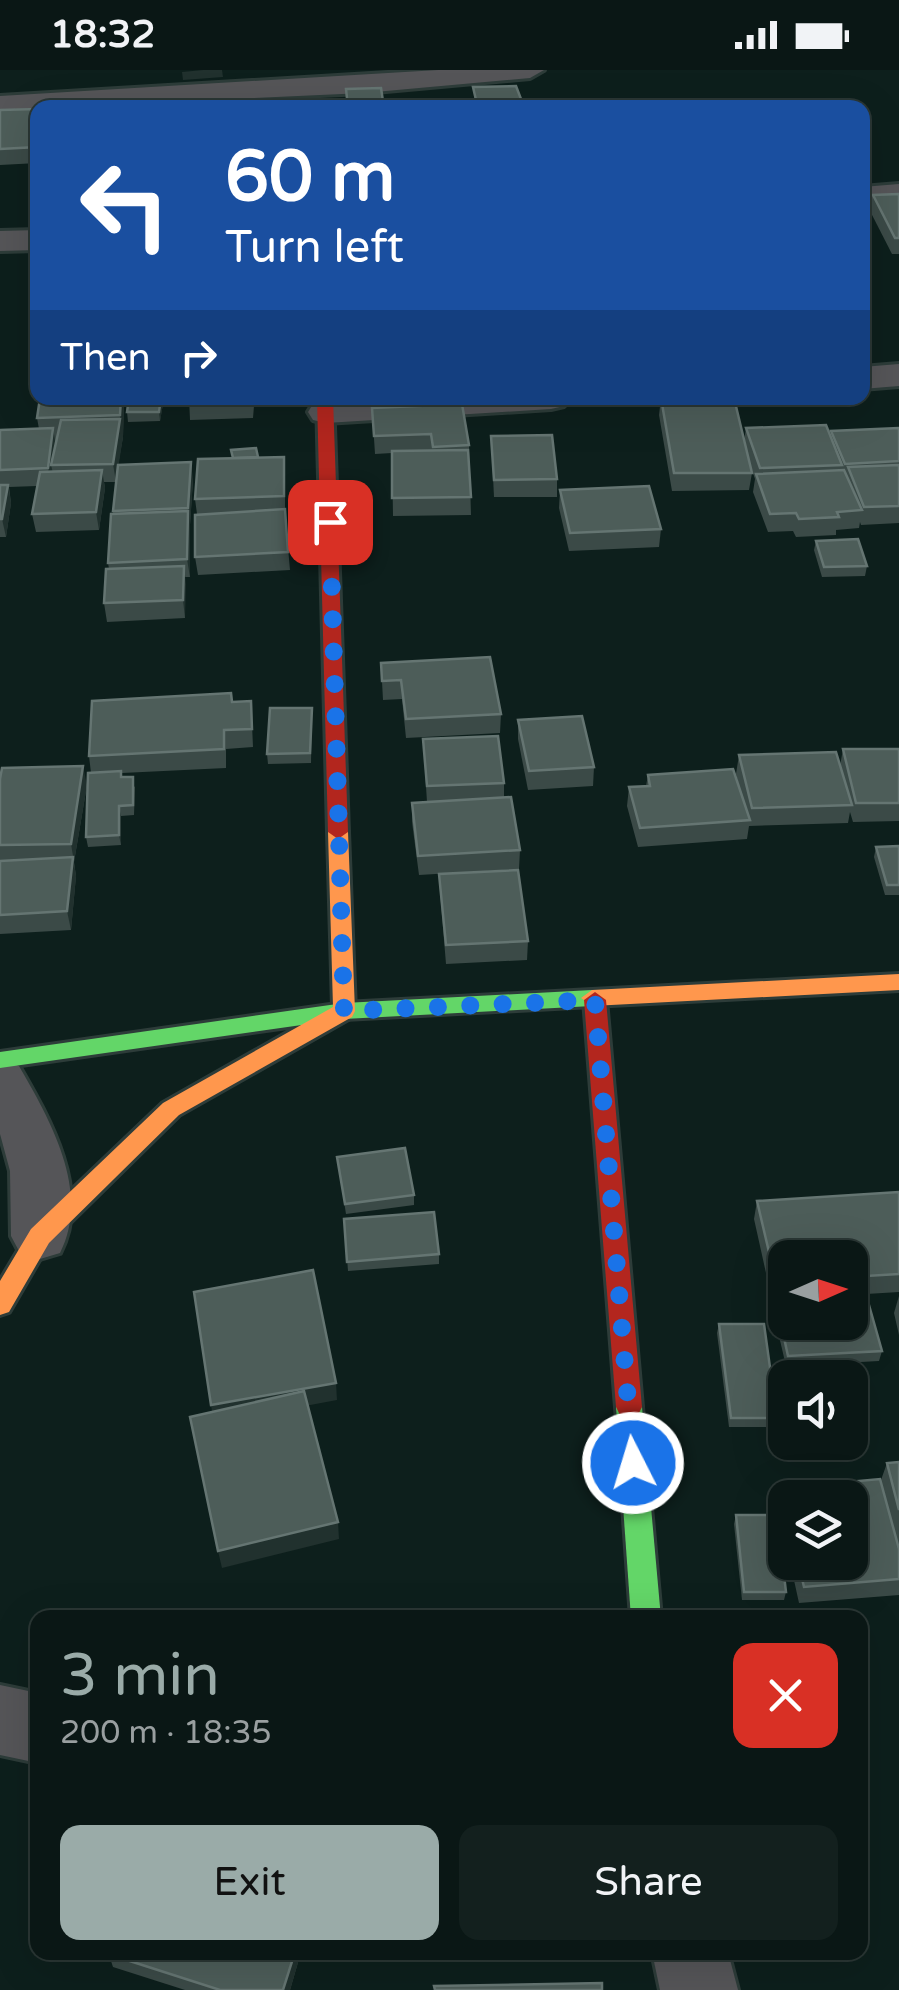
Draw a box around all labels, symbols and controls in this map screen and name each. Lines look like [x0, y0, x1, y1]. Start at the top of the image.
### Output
text: 18:32 [50, 12, 155, 58]
text: 60 m [225, 136, 395, 220]
icon: left [60, 140, 190, 270]
text: Turn left [225, 221, 404, 275]
icon: right [171, 330, 226, 385]
text: Then [60, 335, 151, 381]
pin [288, 480, 373, 565]
icon: arrive [303, 495, 358, 550]
north arrow [768, 1240, 868, 1340]
map controls [768, 1240, 868, 1580]
button: sound [768, 1360, 868, 1460]
position arrow [581, 1411, 685, 1515]
button: layers [768, 1480, 868, 1580]
text: 3 min [60, 1640, 220, 1712]
button: close [733, 1643, 838, 1748]
text: 200 m · 18:35 [60, 1714, 272, 1752]
button: Exit [60, 1825, 439, 1940]
button: Share [459, 1825, 838, 1940]

